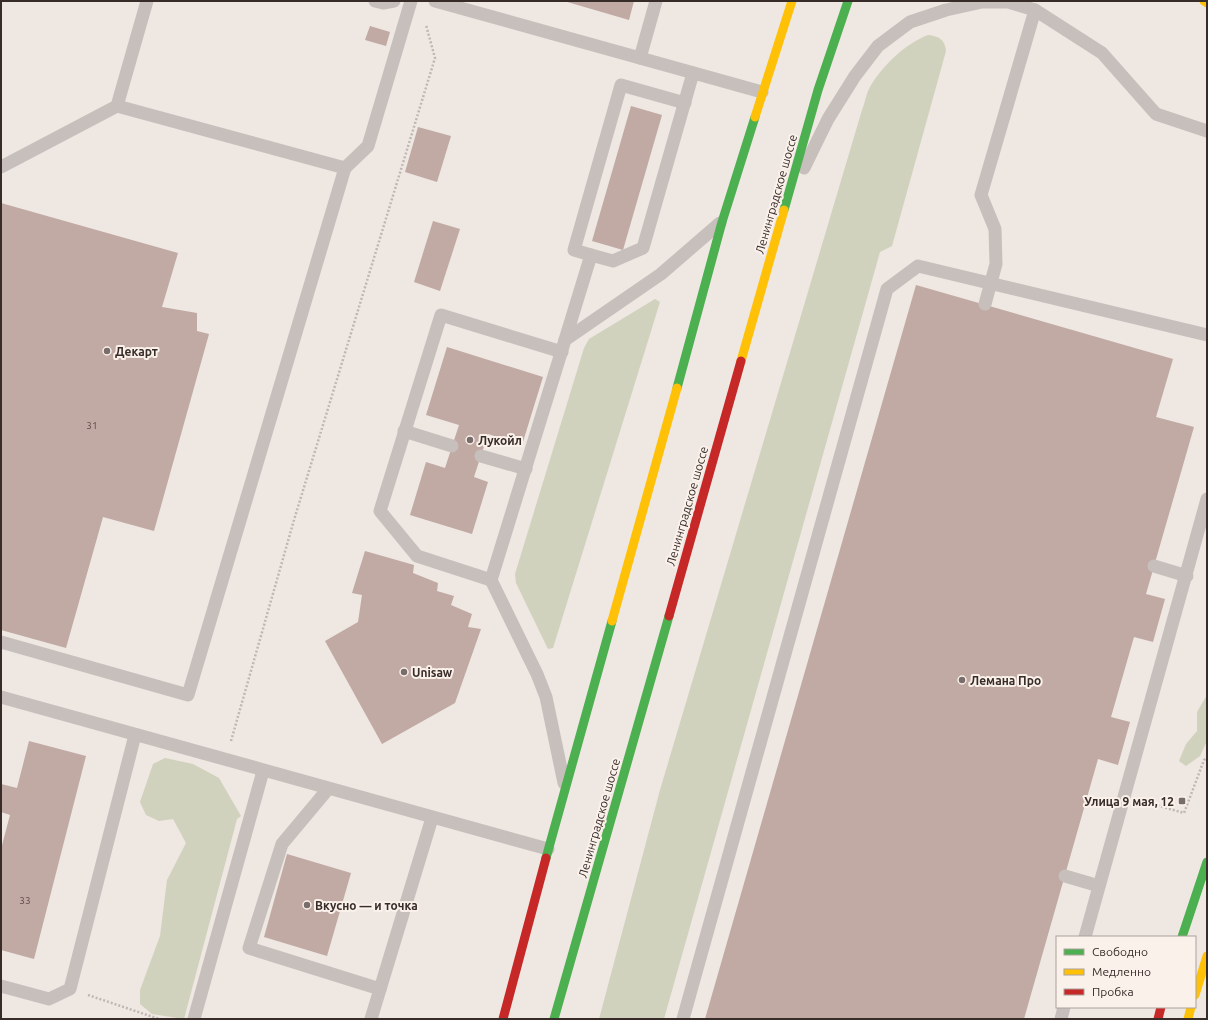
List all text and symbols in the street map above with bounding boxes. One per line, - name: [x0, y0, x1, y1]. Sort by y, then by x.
- street label: Ленинградское шоссе: [753, 133, 799, 255]
- place label: Декарт: [115, 345, 158, 358]
- marker: Декарт: [102, 346, 112, 356]
- house number: 31: [86, 420, 98, 431]
- place label: Лукойл: [478, 434, 522, 447]
- marker: Лукойл: [465, 435, 475, 445]
- street label: Ленинградское шоссе: [664, 445, 710, 567]
- place label: Unisaw: [412, 666, 453, 679]
- marker: Unisaw: [399, 667, 409, 677]
- place label: Лемана Про: [970, 674, 1041, 687]
- marker: Лемана Про: [957, 675, 967, 685]
- street label: Ленинградское шоссе: [576, 757, 622, 879]
- place label: Улица 9 мая, 12: [1084, 795, 1174, 808]
- marker: Улица 9 мая, 12: [1177, 796, 1187, 806]
- house number: 33: [19, 895, 31, 906]
- place label: Вкусно — и точка: [315, 899, 418, 912]
- marker: Вкусно — и точка: [302, 900, 312, 910]
- legend: [1056, 936, 1196, 1008]
- text: Свободно: [1092, 945, 1148, 958]
- text: Медленно: [1092, 965, 1151, 978]
- text: Пробка: [1092, 985, 1134, 998]

